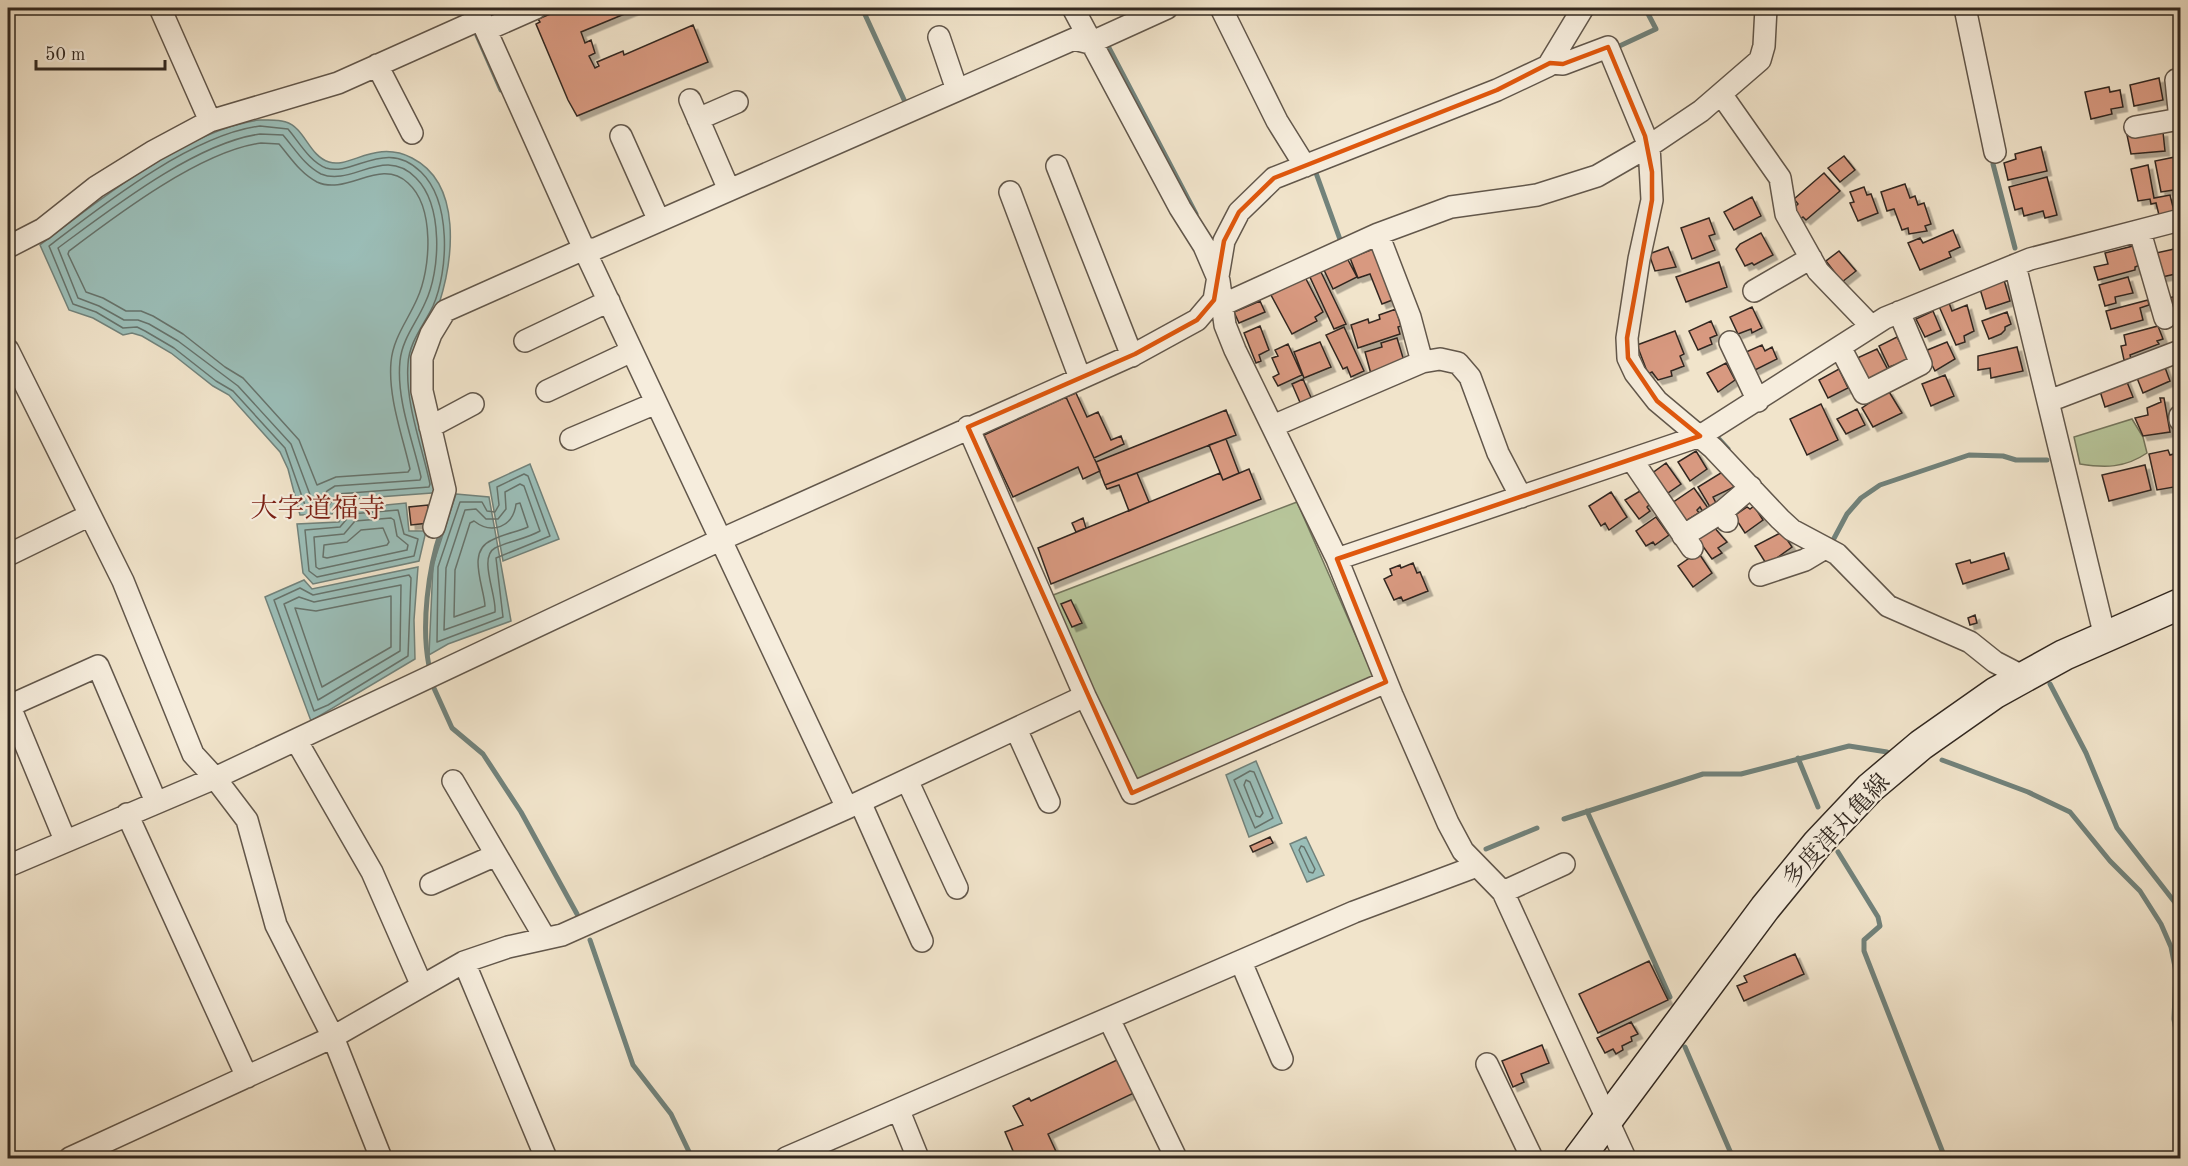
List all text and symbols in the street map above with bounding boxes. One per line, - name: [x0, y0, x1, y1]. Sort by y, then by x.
- scale bar: [36, 33, 165, 71]
- text: 50 m: [45, 46, 85, 64]
- district label: 大字道福寺: [251, 494, 386, 523]
- street label: 多度津丸亀線: [1777, 768, 1895, 892]

